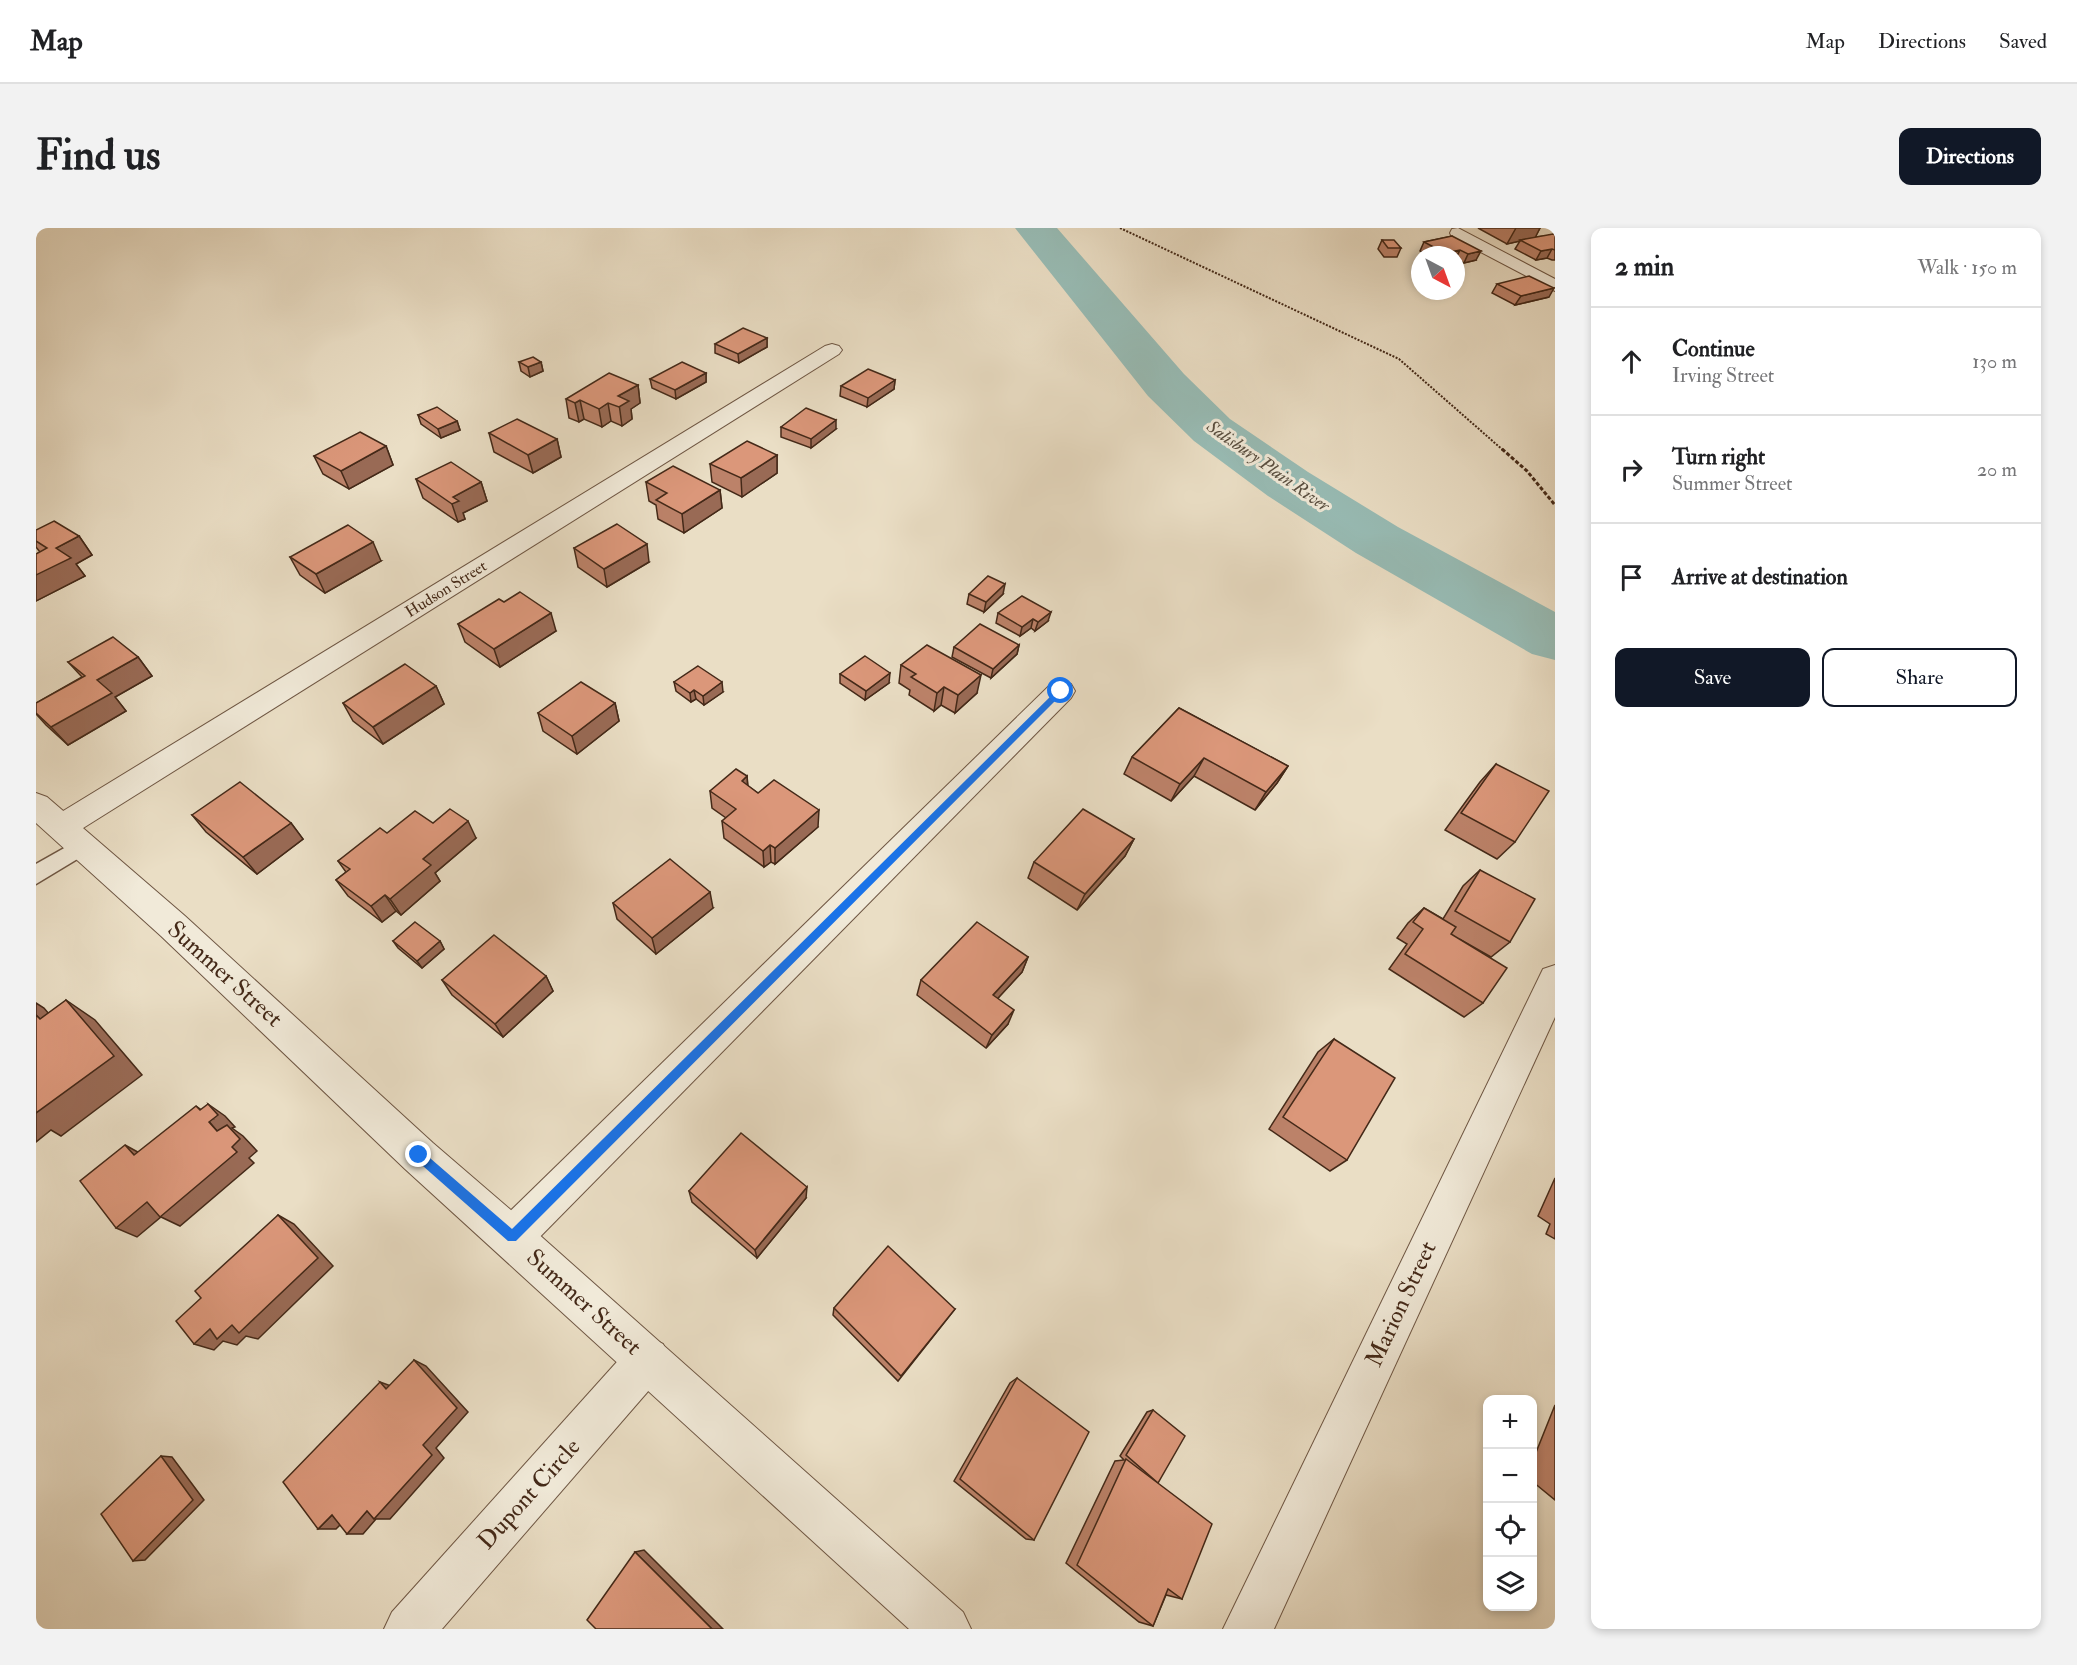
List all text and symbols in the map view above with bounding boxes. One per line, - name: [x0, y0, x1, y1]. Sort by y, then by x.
- text: Map: [30, 24, 83, 59]
- text: Map: [1805, 28, 1845, 55]
- text: Directions: [1878, 28, 1966, 55]
- text: Saved: [1999, 28, 2047, 55]
- button: Directions: [1899, 128, 2041, 185]
- text: Find us: [36, 130, 160, 182]
- north arrow: [1411, 246, 1465, 300]
- text: 2 min: [1615, 251, 1674, 283]
- text: Walk · 150 m: [1917, 255, 2017, 280]
- text: Continue: [1672, 335, 1755, 363]
- icon: ahead: [1615, 345, 1648, 378]
- text: 130 m: [1972, 349, 2017, 374]
- text: Irving Street: [1672, 363, 1774, 388]
- water label: Salisbury Plain River: [1201, 414, 1335, 518]
- text: Turn right: [1672, 443, 1765, 471]
- icon: right: [1615, 453, 1648, 486]
- text: 20 m: [1977, 457, 2017, 482]
- text: Summer Street: [1672, 471, 1793, 496]
- street label: Hudson Street: [401, 556, 491, 622]
- icon: arrive: [1615, 561, 1648, 594]
- text: Arrive at destination: [1672, 563, 1848, 591]
- button: Save: [1615, 648, 1810, 707]
- button: Share: [1822, 648, 2017, 707]
- route start: [1047, 677, 1073, 703]
- street label: Summer Street: [161, 914, 289, 1034]
- route end: [405, 1141, 431, 1167]
- street label: Marion Street: [1358, 1236, 1444, 1372]
- street label: Summer Street: [520, 1242, 648, 1362]
- map controls: [1483, 1395, 1537, 1611]
- button: +: [1483, 1395, 1537, 1449]
- street label: Dupont Circle: [471, 1432, 587, 1556]
- button: −: [1483, 1449, 1537, 1503]
- button: locate: [1483, 1503, 1537, 1557]
- button: layers: [1483, 1557, 1537, 1611]

